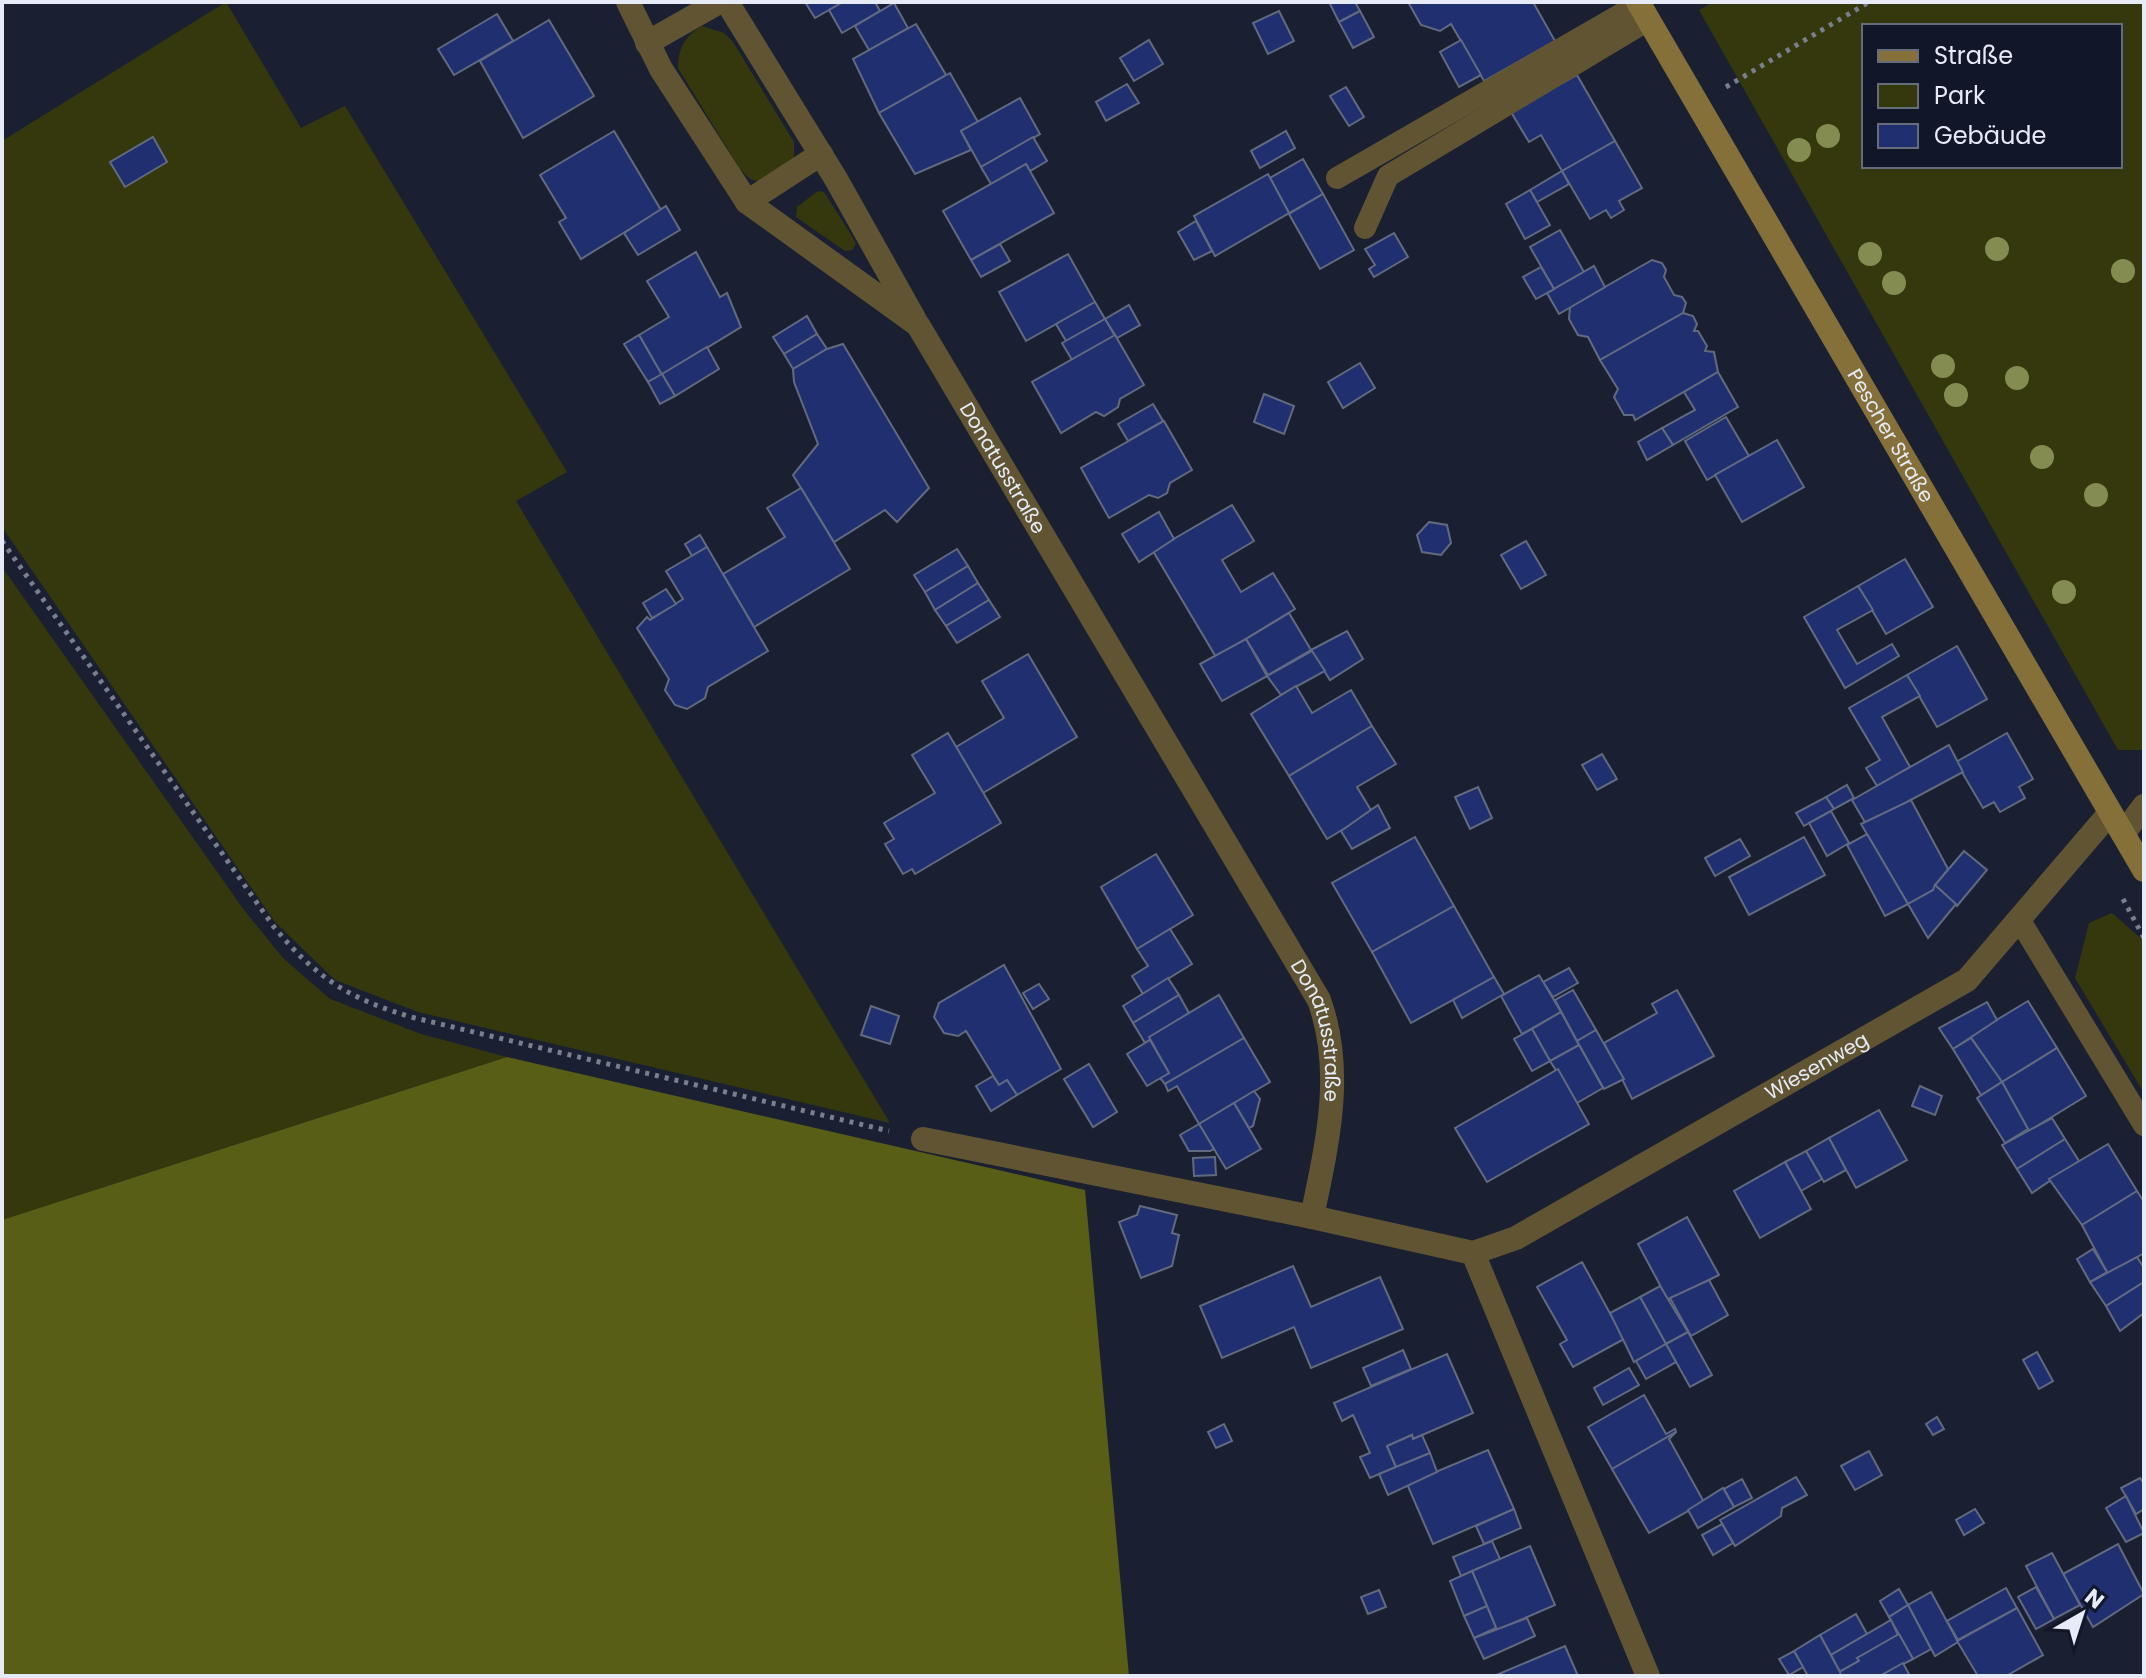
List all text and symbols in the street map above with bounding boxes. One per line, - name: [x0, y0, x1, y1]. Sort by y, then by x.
- legend: [1862, 24, 2122, 168]
- text: Straße: [1934, 39, 2013, 72]
- text: Park: [1934, 79, 1986, 112]
- text: Gebäude: [1934, 119, 2046, 152]
- street label: Pescher Straße: [1841, 364, 1941, 508]
- street label: Donatusstraße: [953, 397, 1053, 539]
- street label: Donatusstraße: [1284, 954, 1346, 1103]
- street label: Wiesenweg: [1760, 1025, 1874, 1107]
- north arrow: [2042, 1574, 2122, 1654]
- text: N: [2078, 1582, 2110, 1616]

